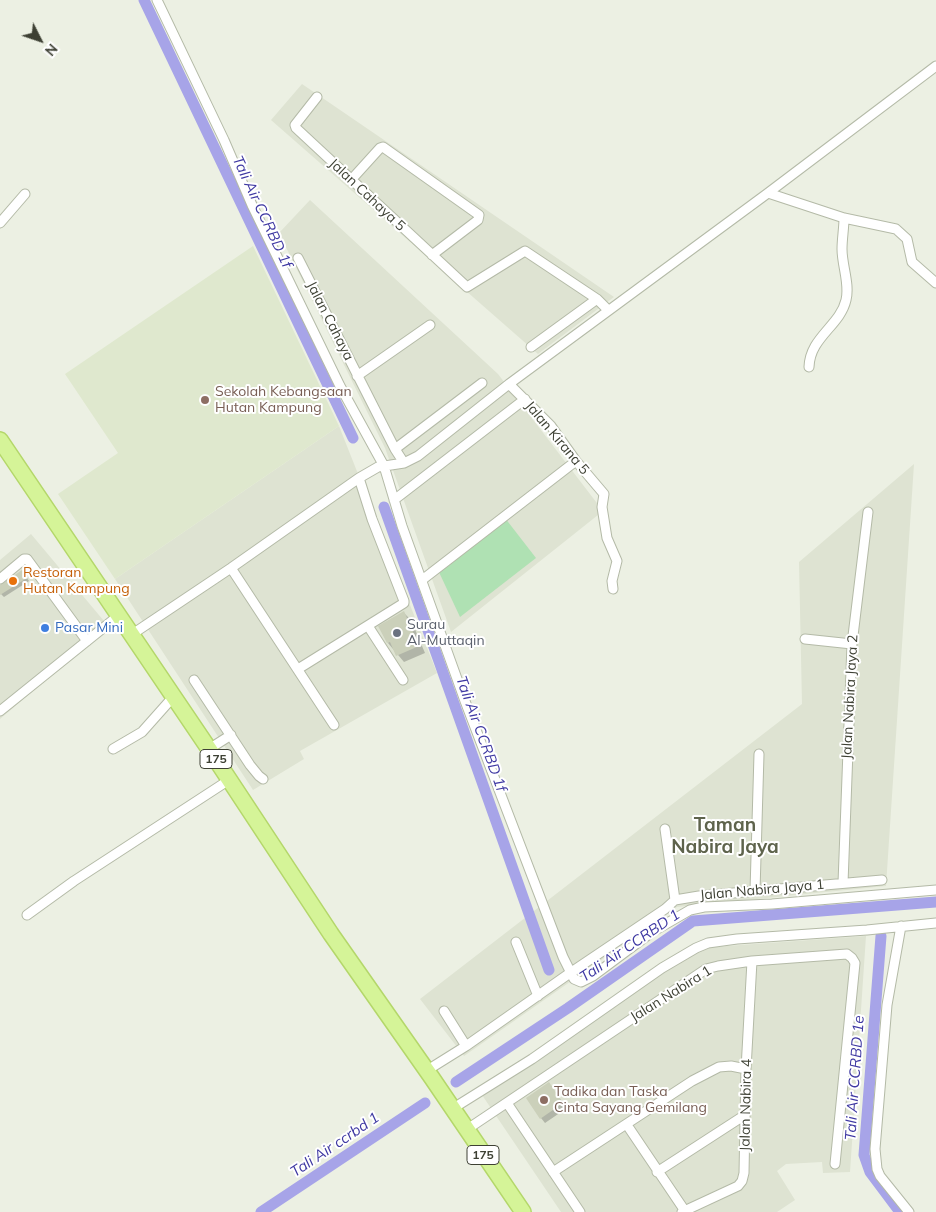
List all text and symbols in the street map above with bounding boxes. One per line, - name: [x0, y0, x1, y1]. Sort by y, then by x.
- north arrow: [15, 15, 65, 65]
- text: N: [41, 40, 62, 60]
- water label: Tali Air CCRBD 1f: [228, 153, 296, 271]
- street label: Jalan Cahaya 5: [325, 155, 409, 235]
- street label: Jalan Cahaya: [303, 279, 357, 363]
- place label: Sekolah Kebangsaan Hutan Kampung: [215, 384, 352, 417]
- marker: Sekolah Kebangsaan Hutan Kampung: [199, 394, 211, 406]
- street label: Jalan Kirana 5: [521, 398, 593, 478]
- place label: Restoran Hutan Kampung: [23, 565, 130, 598]
- marker: Restoran Hutan Kampung: [7, 575, 19, 587]
- place label: Surau Al-Muttaqin: [407, 617, 485, 650]
- place label: Pasar Mini: [55, 620, 123, 636]
- marker: Pasar Mini: [39, 622, 51, 634]
- marker: Surau Al-Muttaqin: [391, 627, 403, 639]
- street label: Jalan Nabira Jaya 2: [838, 634, 862, 760]
- water label: Tali Air CCRBD 1f: [452, 674, 510, 794]
- road number: 175: [200, 750, 232, 769]
- district label: Taman Nabira Jaya: [671, 814, 779, 858]
- street label: Jalan Nabira Jaya 1: [699, 876, 825, 904]
- water label: Tali Air CCRBD 1: [577, 906, 683, 986]
- street label: Jalan Nabira 1: [627, 962, 715, 1026]
- water label: Tali Air CCRBD 1e: [842, 1015, 868, 1141]
- street label: Jalan Nabira 4: [737, 1059, 755, 1151]
- place label: Tadika dan Taska Cinta Sayang Gemilang: [554, 1084, 707, 1116]
- marker: Tadika dan Taska Cinta Sayang Gemilang: [538, 1094, 550, 1106]
- water label: Tali Air ccrbd 1: [287, 1109, 383, 1181]
- road number: 175: [467, 1146, 499, 1164]

